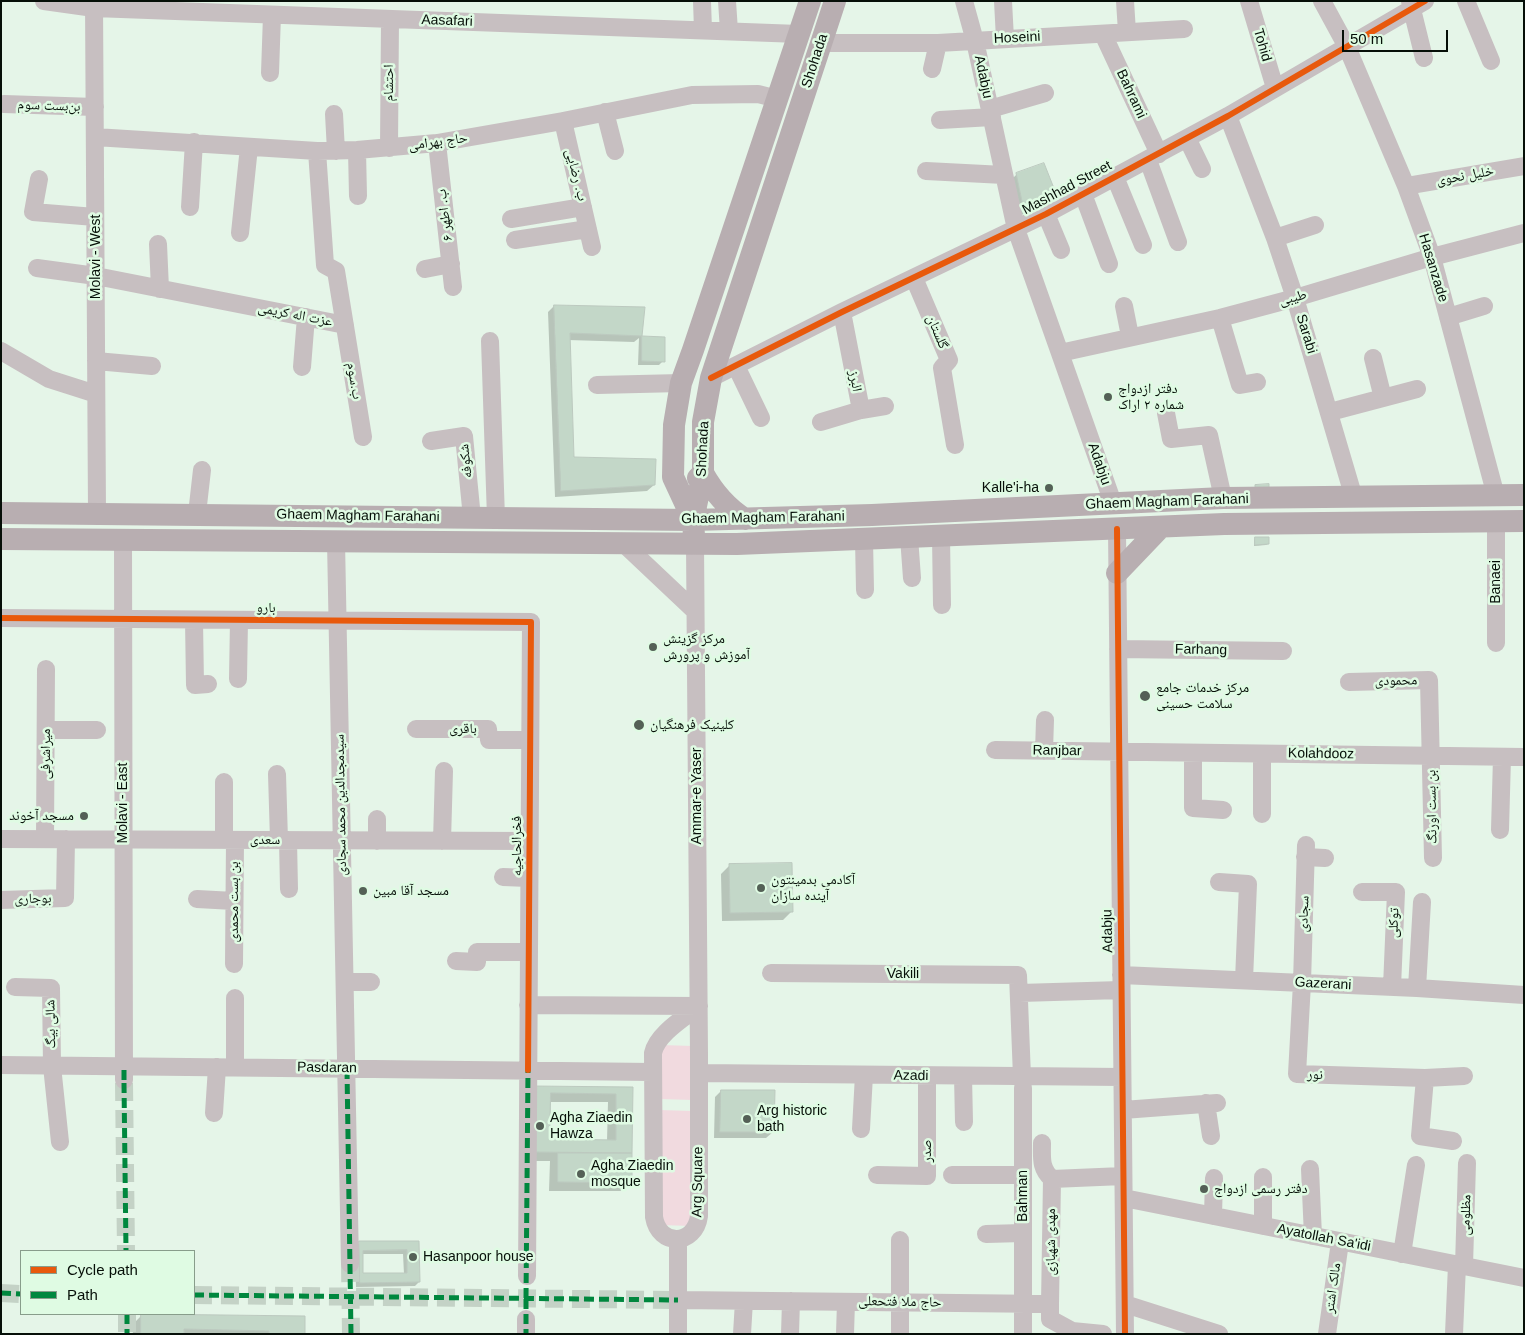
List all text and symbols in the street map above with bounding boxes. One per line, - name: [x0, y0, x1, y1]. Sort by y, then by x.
- street label: Aasafari: [421, 12, 473, 30]
- scale bar: [1345, 20, 1451, 52]
- street label: Tohid: [1249, 27, 1275, 63]
- street label: Hoseini: [993, 28, 1041, 48]
- text: 50 m: [1350, 30, 1383, 47]
- street label: Shohada: [798, 32, 832, 90]
- street label: Adabju: [970, 54, 996, 100]
- street label: احتشام: [381, 65, 397, 101]
- street label: Bahrami: [1112, 67, 1150, 121]
- street label: بن‌بست سوم: [17, 97, 81, 115]
- street label: حاج بهرامی: [407, 130, 469, 154]
- street label: ب. رضایی: [561, 147, 591, 203]
- street label: Mashhad Street: [1019, 157, 1115, 219]
- street label: خلیل نحوی: [1435, 163, 1495, 189]
- street label: ب. اطهر ۶: [433, 188, 457, 242]
- street label: Molavi - West: [88, 215, 104, 299]
- street label: Hasanzade: [1415, 232, 1451, 304]
- street label: طیبی: [1277, 286, 1309, 310]
- street label: عزت اله کریمی: [256, 300, 334, 330]
- street label: گلستان: [922, 312, 952, 352]
- street label: Sarabi: [1292, 312, 1320, 356]
- street label: ب.سوم: [343, 361, 365, 401]
- street label: البرز: [845, 369, 865, 393]
- place label: دفتر ازدواج شماره ۲ اراک: [1118, 381, 1184, 414]
- marker: دفتر ازدواج شماره ۲ اراک: [1102, 391, 1114, 403]
- street label: Shohada: [693, 421, 713, 477]
- street label: Adabju: [1084, 441, 1114, 487]
- street label: شکوفه: [456, 443, 476, 479]
- place label: Kalle'i-ha: [982, 480, 1039, 496]
- marker: Kalle'i-ha: [1043, 482, 1055, 494]
- street label: Ghaem Magham Farahani: [1085, 491, 1249, 513]
- street label: Ghaem Magham Farahani: [276, 506, 440, 526]
- street label: Ghaem Magham Farahani: [681, 508, 845, 528]
- street label: Banaei: [1488, 560, 1504, 604]
- street label: بارو: [256, 599, 276, 617]
- place label: مرکز گزینش آموزش و پرورش: [663, 631, 750, 664]
- marker: مرکز گزینش آموزش و پرورش: [647, 641, 659, 653]
- street label: Farhang: [1175, 641, 1227, 659]
- street label: محمودی: [1375, 672, 1417, 690]
- place label: مرکز خدمات جامع سلامت حسینی: [1156, 680, 1249, 712]
- marker: مرکز خدمات جامع سلامت حسینی: [1138, 689, 1152, 703]
- place label: کلینیک فرهنگیان: [650, 717, 734, 733]
- marker: کلینیک فرهنگیان: [632, 718, 646, 732]
- street label: باقری: [449, 721, 477, 737]
- street label: میراشرفی: [38, 729, 54, 779]
- street label: سیدمجدالدین محمد سجادی: [331, 734, 351, 876]
- street label: Ranjbar: [1032, 742, 1082, 760]
- street label: Kolahdooz: [1288, 745, 1354, 763]
- street label: Ammar-e Yaser: [689, 748, 705, 844]
- street label: Molavi - East: [115, 763, 131, 843]
- street label: بن بست اورنگ: [1423, 770, 1441, 844]
- place label: مسجد آخوند: [9, 808, 74, 824]
- marker: مسجد آخوند: [78, 810, 90, 822]
- street label: فخرالحاجیه: [509, 816, 525, 876]
- street label: سعدی: [250, 832, 280, 848]
- street label: بن بست محمدی: [226, 861, 242, 943]
- place label: آکادمی بدمینتون آینده سازان: [771, 872, 855, 904]
- marker: آکادمی بدمینتون آینده سازان: [755, 882, 767, 894]
- place label: مسجد آقا مبین: [373, 883, 449, 899]
- marker: مسجد آقا مبین: [357, 885, 369, 897]
- street label: بوجاری: [14, 890, 52, 908]
- street label: سجادی: [1295, 895, 1313, 933]
- street label: توکلی: [1385, 908, 1403, 938]
- street label: Adabju: [1099, 909, 1117, 953]
- street label: Vakili: [887, 966, 919, 982]
- street label: Gazerani: [1294, 974, 1352, 994]
- street label: شالی بیگ: [42, 999, 60, 1049]
- street label: Pasdaran: [297, 1059, 357, 1077]
- street label: نور: [1307, 1066, 1323, 1084]
- street label: Azadi: [893, 1067, 929, 1085]
- place label: Arg historic bath: [757, 1103, 827, 1136]
- place label: Agha Ziaedin Hawza: [550, 1110, 633, 1142]
- marker: Arg historic bath: [741, 1113, 753, 1125]
- marker: Agha Ziaedin Hawza: [534, 1120, 546, 1132]
- street label: صدر: [919, 1139, 935, 1163]
- street label: Arg Square: [689, 1146, 707, 1218]
- place label: Agha Ziaedin mosque: [591, 1158, 674, 1190]
- marker: Agha Ziaedin mosque: [575, 1168, 587, 1180]
- street label: Bahman: [1015, 1170, 1031, 1222]
- place label: دفتر رسمی ازدواج: [1214, 1181, 1307, 1197]
- marker: دفتر رسمی ازدواج: [1198, 1183, 1210, 1195]
- street label: مظلومی: [1457, 1194, 1475, 1236]
- street label: مهدی شهبازی: [1043, 1208, 1059, 1276]
- street label: Ayatollah Sa'idi: [1276, 1221, 1372, 1255]
- place label: Hasanpoor house: [423, 1249, 534, 1265]
- legend: [20, 1250, 195, 1315]
- marker: Hasanpoor house: [407, 1251, 419, 1263]
- text: Cycle path: [67, 1261, 138, 1278]
- street label: مالک اشتر: [1321, 1262, 1345, 1314]
- text: Path: [67, 1286, 98, 1303]
- street label: حاج ملا فتحعلی: [858, 1293, 942, 1311]

